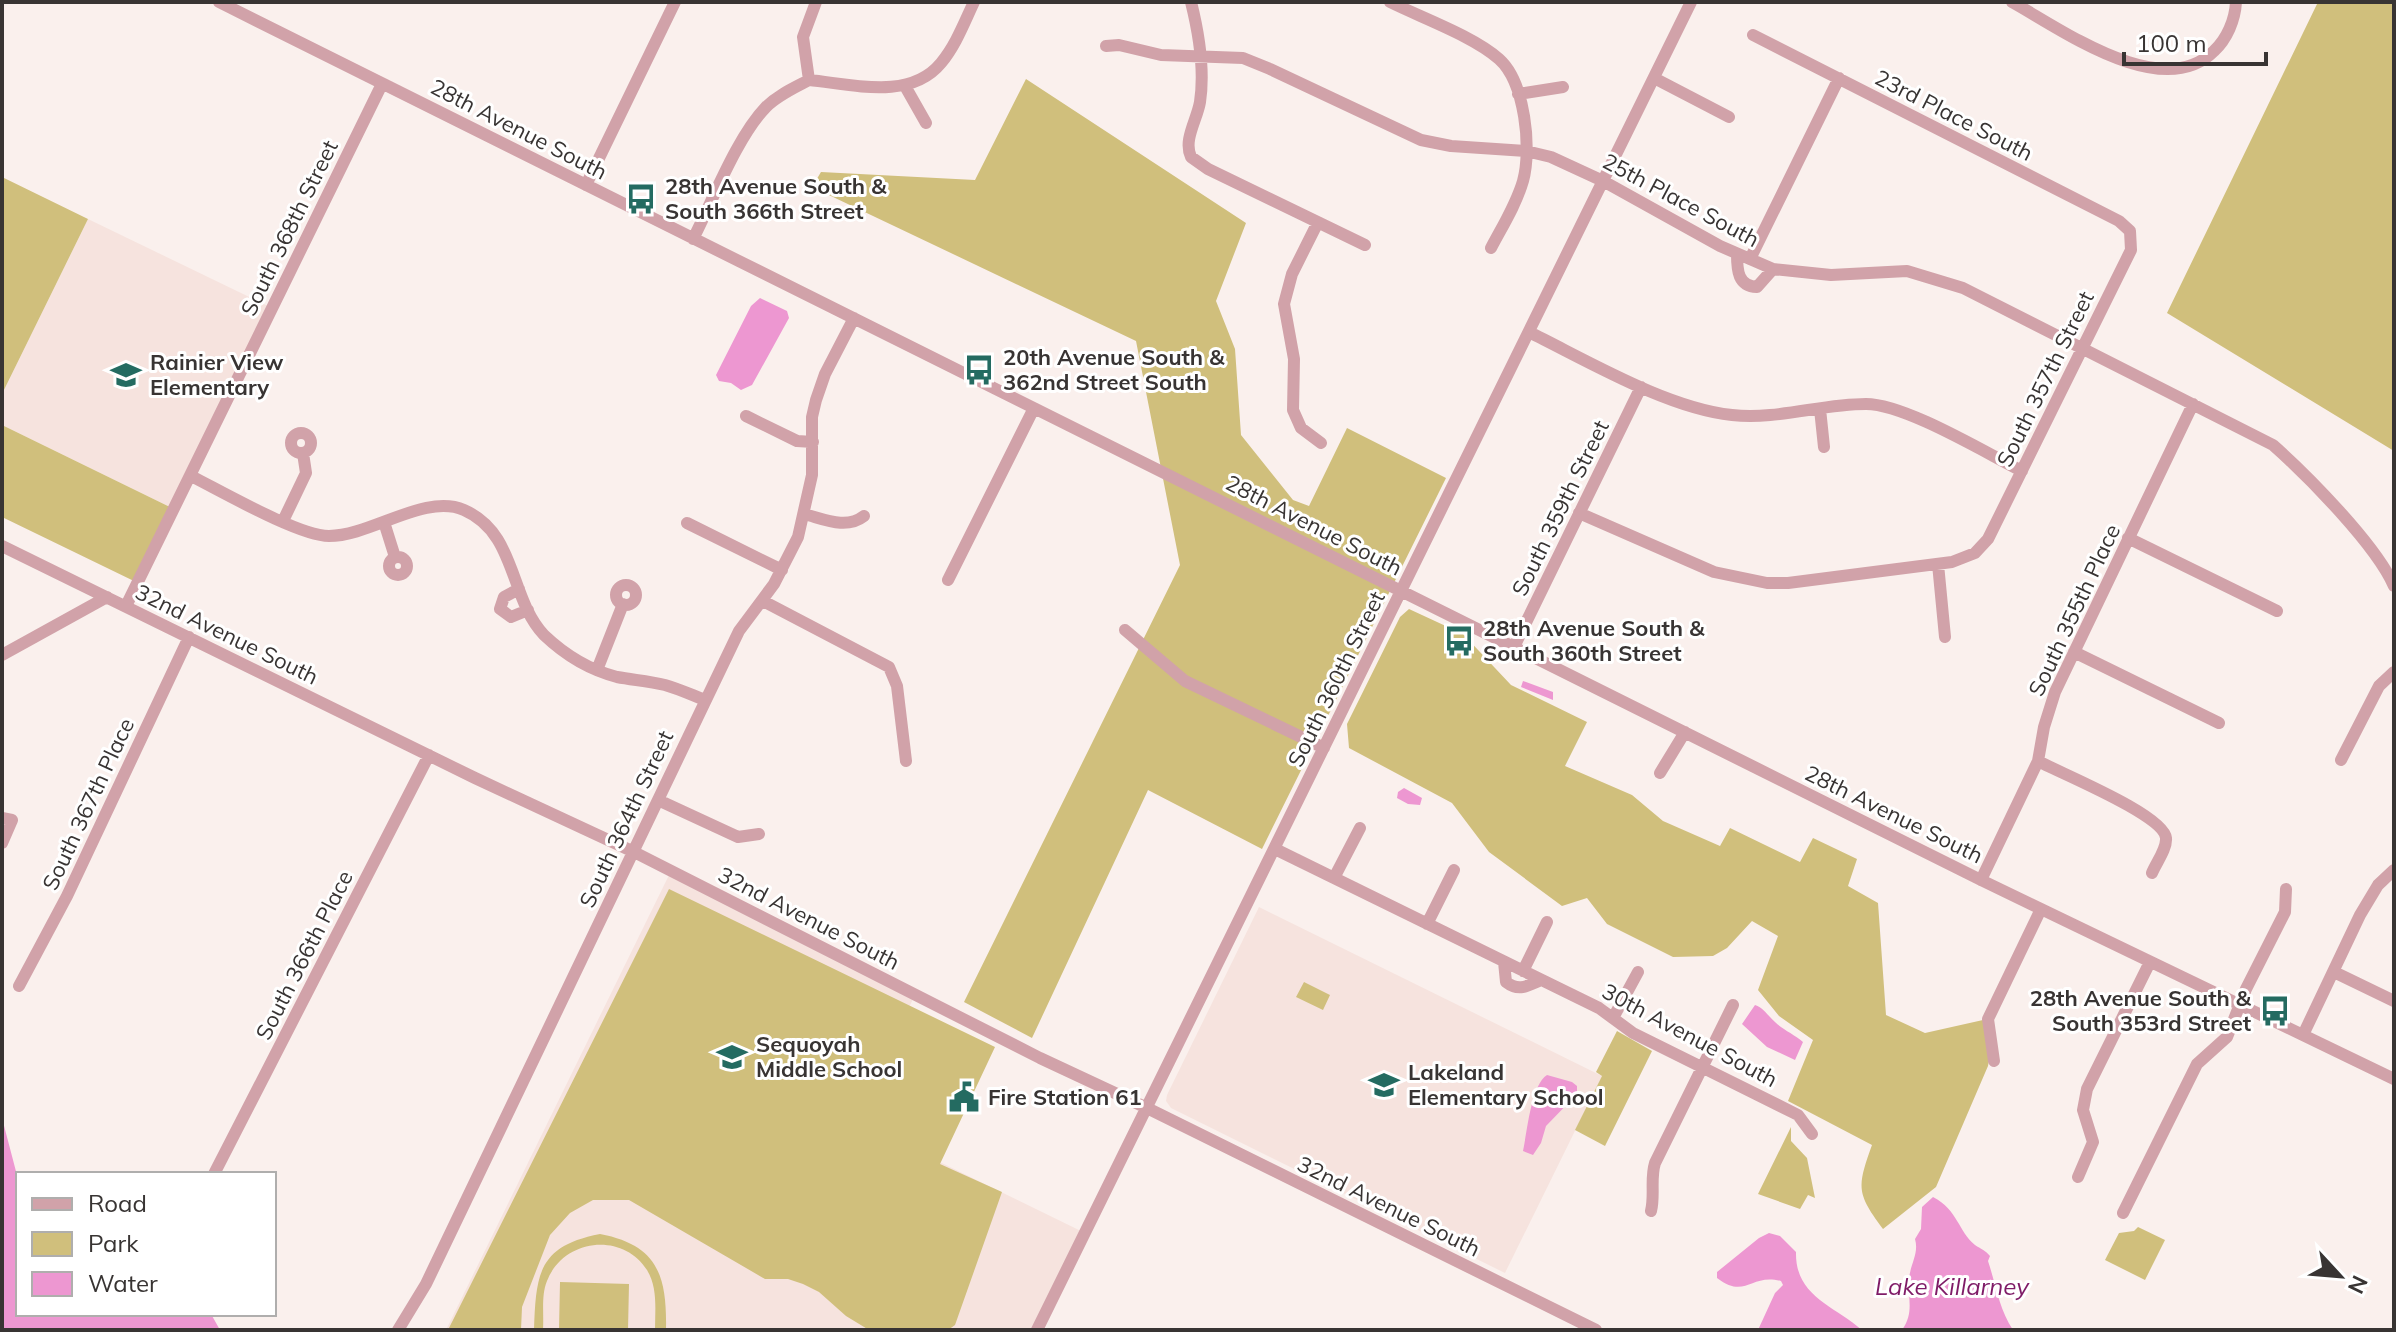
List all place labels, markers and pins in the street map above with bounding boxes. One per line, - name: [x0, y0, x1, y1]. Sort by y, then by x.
- place label: 28th Avenue South & South 366th Street: [665, 172, 887, 225]
- bus stop icon: 28th Avenue South & South 366th Street: [624, 182, 658, 216]
- place label: 20th Avenue South & 362nd Street South: [1003, 343, 1225, 396]
- place label: Rainier View Elementary: [150, 348, 284, 401]
- bus stop icon: 20th Avenue South & 362nd Street South: [962, 353, 996, 387]
- school or university icon: Rainier View Elementary: [109, 358, 143, 392]
- place label: 28th Avenue South & South 360th Street: [1483, 614, 1705, 667]
- bus stop icon: 28th Avenue South & South 360th Street: [1442, 624, 1476, 658]
- place label: 28th Avenue South & South 353rd Street: [2030, 984, 2252, 1037]
- bus stop icon: 28th Avenue South & South 353rd Street: [2258, 994, 2292, 1028]
- place label: Sequoyah Middle School: [756, 1030, 902, 1083]
- school or university icon: Sequoyah Middle School: [715, 1040, 749, 1074]
- place label: Lakeland Elementary School: [1408, 1058, 1604, 1111]
- school or university icon: Lakeland Elementary School: [1367, 1068, 1401, 1102]
- public building icon: Fire Station 61: [947, 1080, 981, 1114]
- place label: Fire Station 61: [988, 1083, 1142, 1111]

